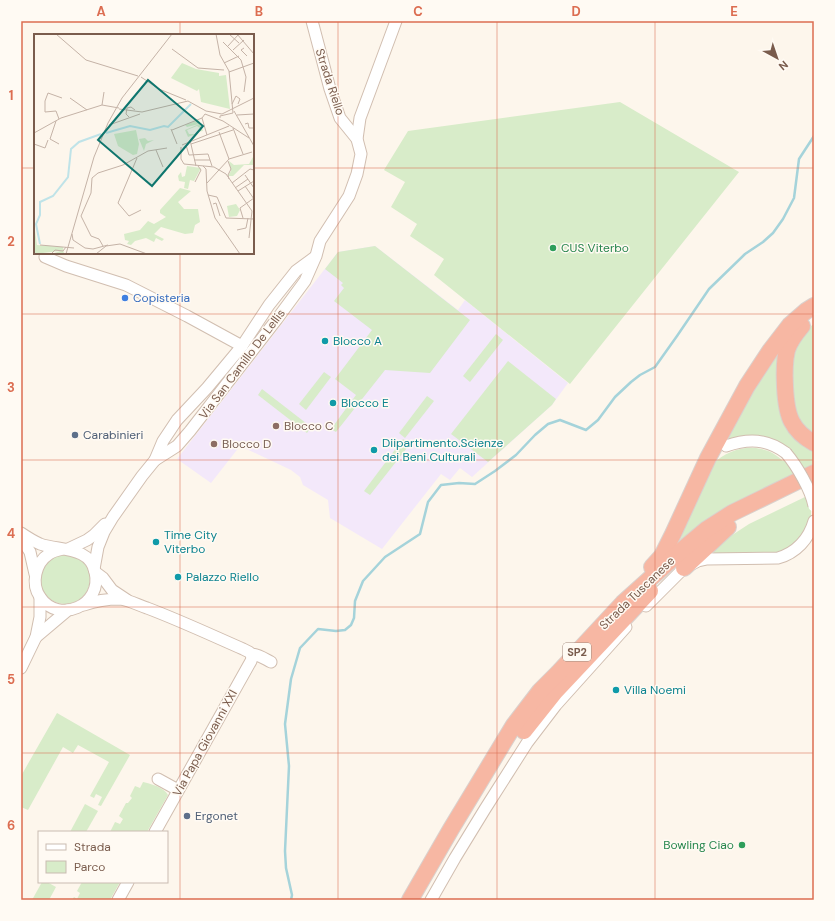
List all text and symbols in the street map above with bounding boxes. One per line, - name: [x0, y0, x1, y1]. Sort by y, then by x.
- text: A: [96, 3, 106, 20]
- text: B: [255, 3, 263, 20]
- text: C: [413, 3, 423, 20]
- text: D: [571, 3, 581, 20]
- text: E: [730, 3, 738, 20]
- inset map: [34, 34, 254, 254]
- north arrow: [757, 38, 797, 78]
- street label: Strada Riello: [312, 47, 348, 117]
- text: N: [776, 58, 791, 74]
- text: 1: [9, 87, 13, 104]
- text: 2: [7, 233, 15, 250]
- place label: CUS Viterbo: [561, 240, 629, 256]
- marker: CUS Viterbo: [548, 243, 558, 253]
- place label: Copisteria: [133, 290, 190, 306]
- marker: Copisteria: [120, 293, 130, 303]
- street label: Via San Camillo De Lellis: [195, 306, 289, 422]
- place label: Blocco A: [333, 333, 382, 349]
- marker: Blocco A: [320, 336, 330, 346]
- text: 3: [7, 379, 15, 396]
- place label: Blocco E: [341, 395, 389, 411]
- marker: Blocco E: [328, 398, 338, 408]
- place label: Blocco C: [284, 418, 334, 434]
- marker: Blocco C: [271, 421, 281, 431]
- place label: Carabinieri: [83, 427, 144, 443]
- marker: Carabinieri: [70, 430, 80, 440]
- place label: Diipartimento.Scienze dei Beni Culturali: [382, 435, 503, 465]
- place label: Blocco D: [222, 436, 271, 452]
- marker: Blocco D: [209, 439, 219, 449]
- marker: Diipartimento.Scienze dei Beni Culturali: [369, 445, 379, 455]
- text: 4: [7, 525, 15, 542]
- place label: Time City Viterbo: [164, 527, 218, 557]
- marker: Time City Viterbo: [151, 537, 161, 547]
- street label: Strada Tuscanese: [596, 553, 678, 633]
- place label: Palazzo Riello: [186, 569, 259, 585]
- marker: Palazzo Riello: [173, 572, 183, 582]
- road number: SP2: [563, 643, 591, 661]
- text: 5: [7, 671, 15, 688]
- place label: Villa Noemi: [624, 682, 686, 698]
- marker: Villa Noemi: [611, 685, 621, 695]
- street label: Via Papa Giovanni XXI: [169, 687, 241, 799]
- place label: Ergonet: [195, 808, 238, 824]
- marker: Ergonet: [182, 811, 192, 821]
- text: 6: [7, 817, 15, 834]
- legend: [38, 831, 168, 883]
- place label: Bowling Ciao: [663, 837, 734, 853]
- text: Strada: [74, 839, 111, 855]
- marker: Bowling Ciao: [737, 840, 747, 850]
- text: Parco: [74, 859, 105, 875]

